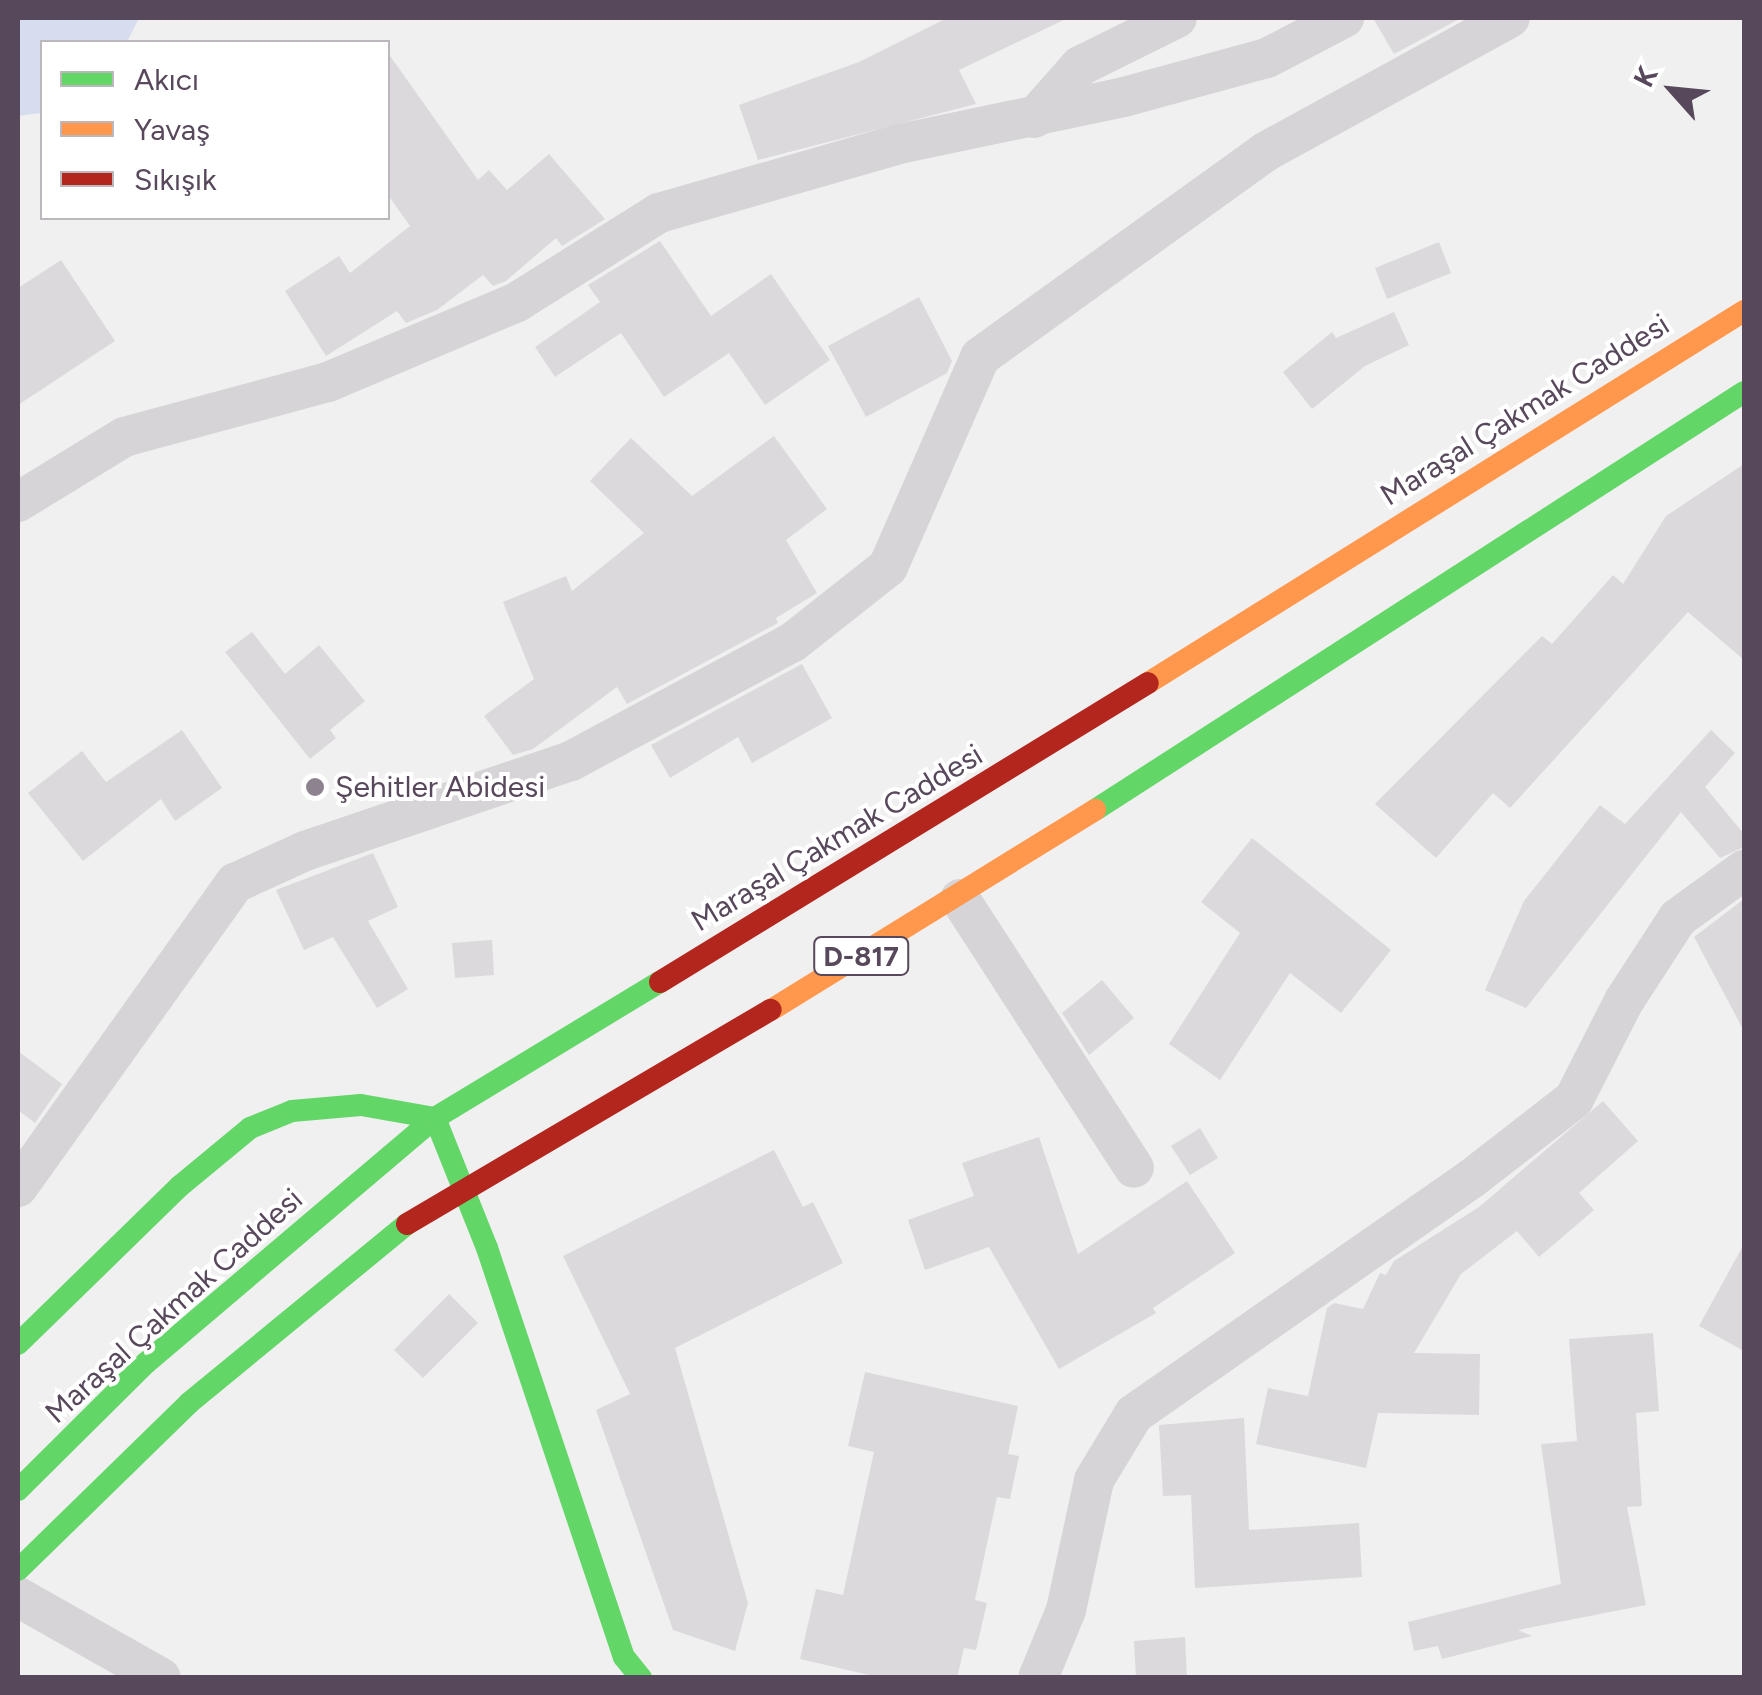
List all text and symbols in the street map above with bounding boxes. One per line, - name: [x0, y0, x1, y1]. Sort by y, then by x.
- legend: [40, 40, 390, 220]
- north arrow: [1622, 40, 1722, 140]
- text: K: [1626, 60, 1665, 92]
- text: Akıcı: [134, 61, 199, 98]
- text: Yavaş: [134, 111, 210, 148]
- text: Sıkışık: [134, 161, 217, 198]
- street label: Maraşal Çakmak Caddesi: [1374, 306, 1676, 514]
- street label: Maraşal Çakmak Caddesi: [685, 737, 989, 939]
- place label: Şehitler Abidesi: [335, 769, 545, 805]
- marker: Şehitler Abidesi: [304, 776, 326, 798]
- road number: D-817: [811, 933, 911, 979]
- street label: Maraşal Çakmak Caddesi: [38, 1181, 310, 1431]

